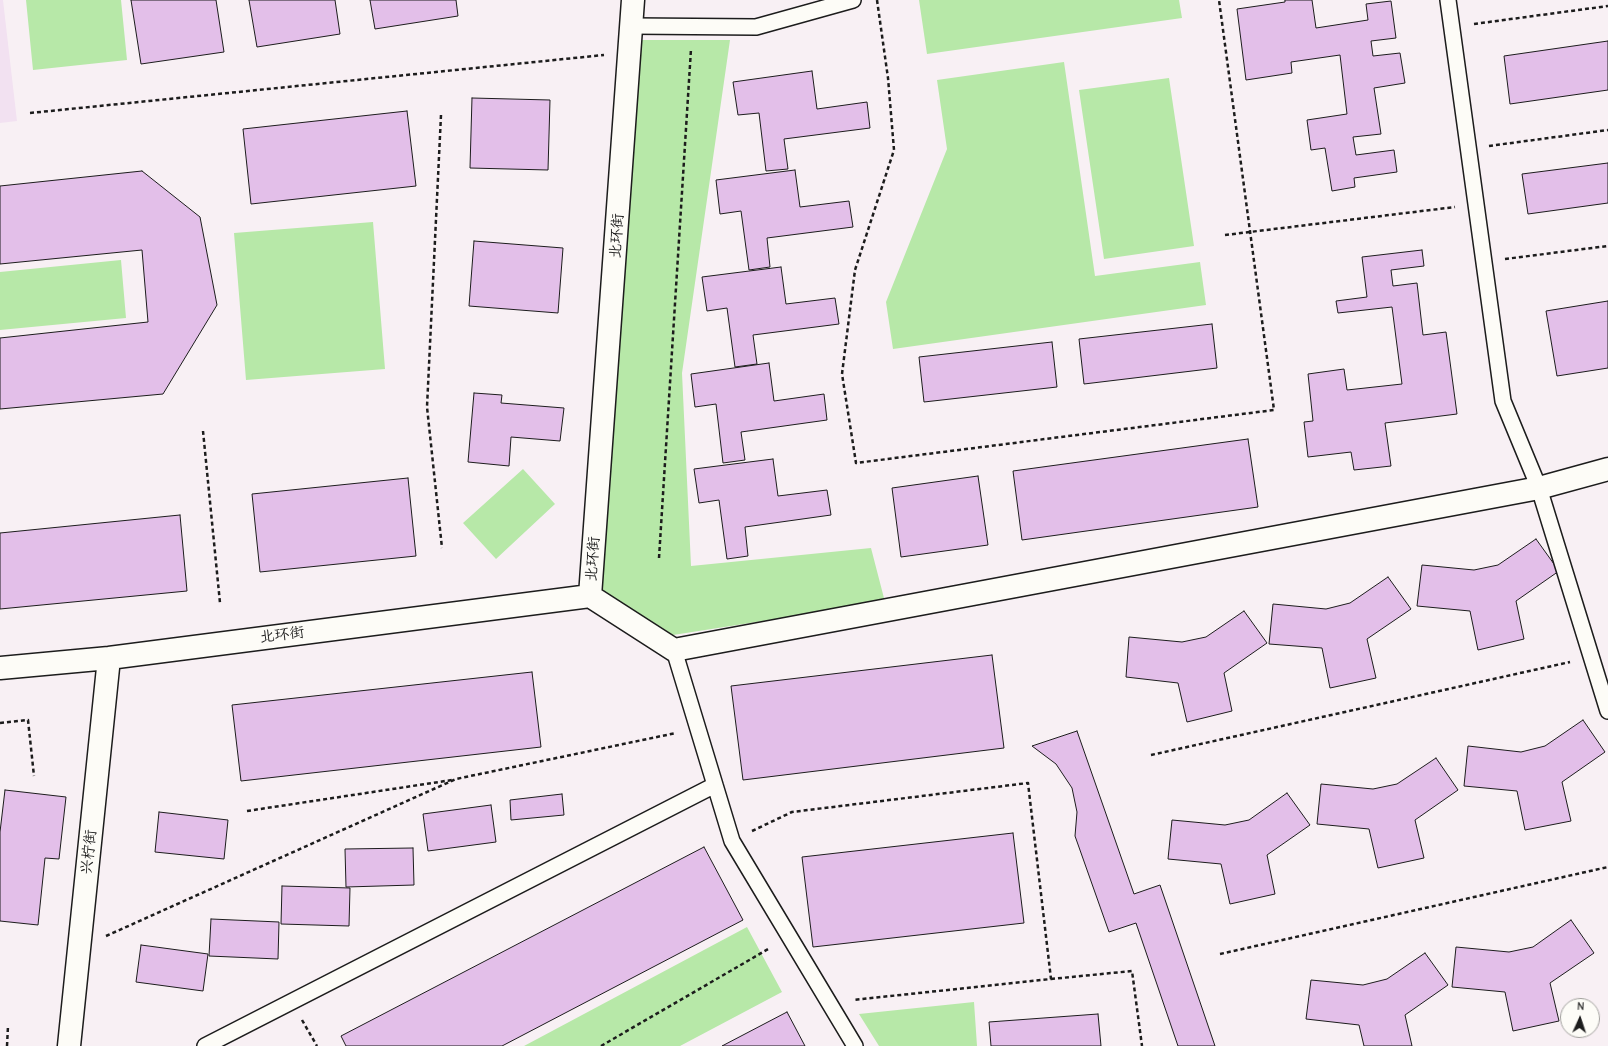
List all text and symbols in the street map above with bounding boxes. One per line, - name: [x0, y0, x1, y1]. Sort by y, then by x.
- street label: 北环街: [606, 213, 628, 259]
- street label: 北环街: [582, 536, 604, 582]
- street label: 北环街: [259, 623, 305, 647]
- street label: 兴柠街: [78, 829, 100, 875]
- north arrow: [1560, 998, 1600, 1038]
- text: N: [1577, 1000, 1585, 1013]

